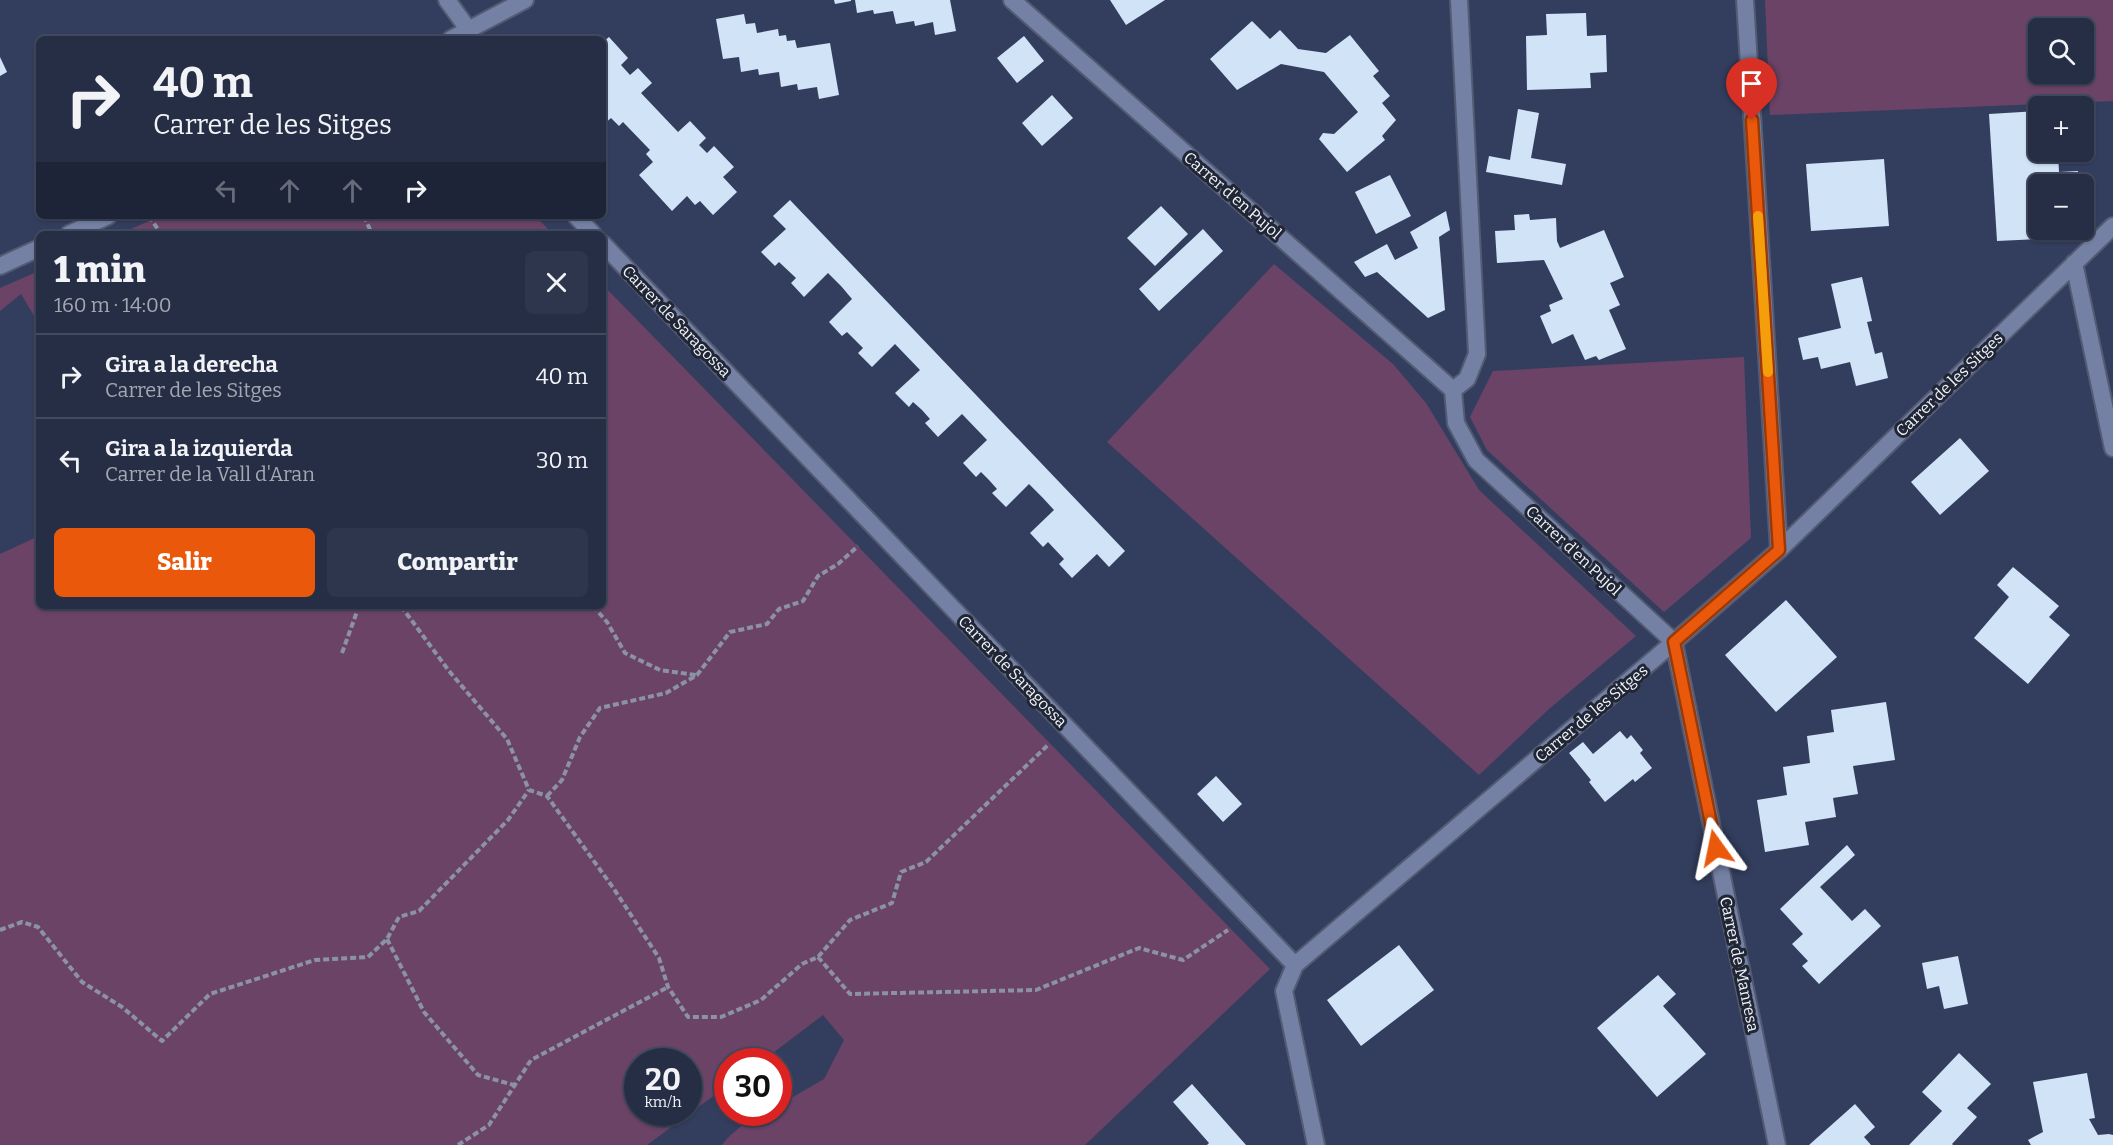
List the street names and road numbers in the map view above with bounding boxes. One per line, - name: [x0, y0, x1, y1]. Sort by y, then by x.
- street label: Carrer d'en Pujol: [1180, 148, 1286, 243]
- street label: Carrer de Saragossa: [618, 262, 735, 381]
- street label: Carrer de les Sitges: [1892, 328, 2007, 440]
- street label: Carrer d'en Pujol: [1522, 501, 1625, 600]
- street label: Carrer de Saragossa: [954, 612, 1071, 731]
- street label: Carrer de les Sitges: [1531, 661, 1652, 766]
- street label: Carrer de Manresa: [1716, 895, 1763, 1034]

